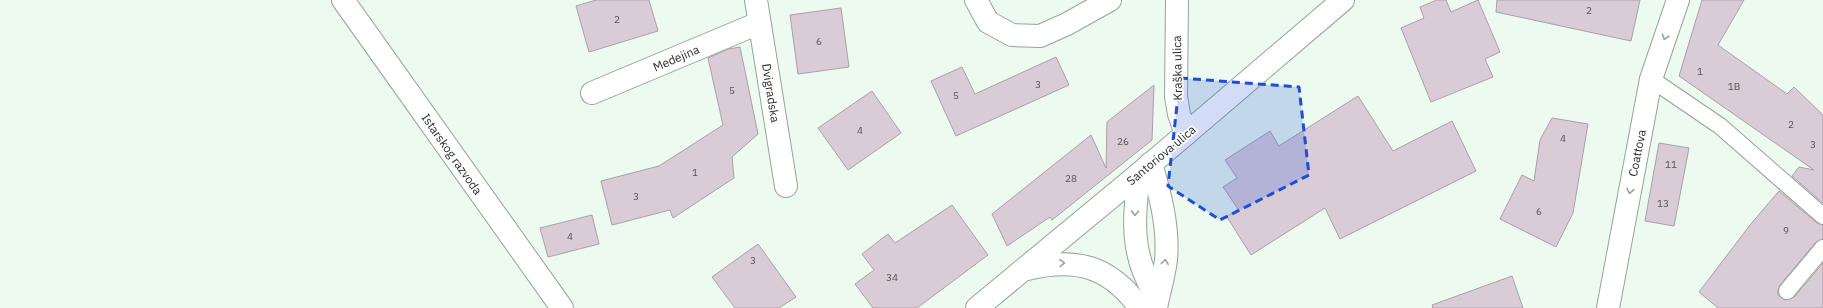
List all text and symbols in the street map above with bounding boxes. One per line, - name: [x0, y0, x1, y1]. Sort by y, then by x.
- house number: 2: [1586, 4, 1592, 17]
- house number: 2: [614, 13, 620, 26]
- one-way arrow: [1661, 33, 1670, 40]
- house number: 6: [816, 35, 822, 48]
- street label: Kraška ulica: [1169, 35, 1185, 101]
- street label: Medejina: [650, 41, 702, 74]
- street label: Dvigradska: [759, 62, 783, 124]
- house number: 1: [1697, 65, 1703, 78]
- house number: 3: [1035, 78, 1041, 91]
- house number: 1B: [1728, 80, 1740, 93]
- house number: 5: [729, 84, 735, 97]
- house number: 5: [953, 89, 959, 102]
- street label: Istarskog razvoda: [418, 111, 486, 198]
- house number: 2: [1788, 118, 1794, 131]
- street label: Santoriova ulica: [1123, 121, 1199, 188]
- house number: 4: [857, 124, 863, 137]
- street label: Coattova: [1625, 128, 1649, 178]
- house number: 4: [1560, 132, 1566, 145]
- house number: 26: [1117, 135, 1129, 148]
- house number: 3: [1810, 138, 1816, 151]
- house number: 11: [1665, 158, 1677, 171]
- house number: 1: [692, 166, 698, 179]
- house number: 28: [1065, 172, 1077, 185]
- one-way arrow: [1626, 188, 1635, 194]
- house number: 3: [633, 190, 639, 203]
- house number: 13: [1657, 197, 1669, 210]
- house number: 6: [1536, 205, 1542, 218]
- one-way arrow: [1131, 210, 1139, 216]
- house number: 9: [1783, 224, 1789, 237]
- house number: 4: [567, 230, 573, 243]
- house number: 3: [750, 254, 756, 267]
- one-way arrow: [1059, 259, 1065, 268]
- one-way arrow: [1160, 259, 1169, 265]
- house number: 34: [886, 271, 898, 284]

